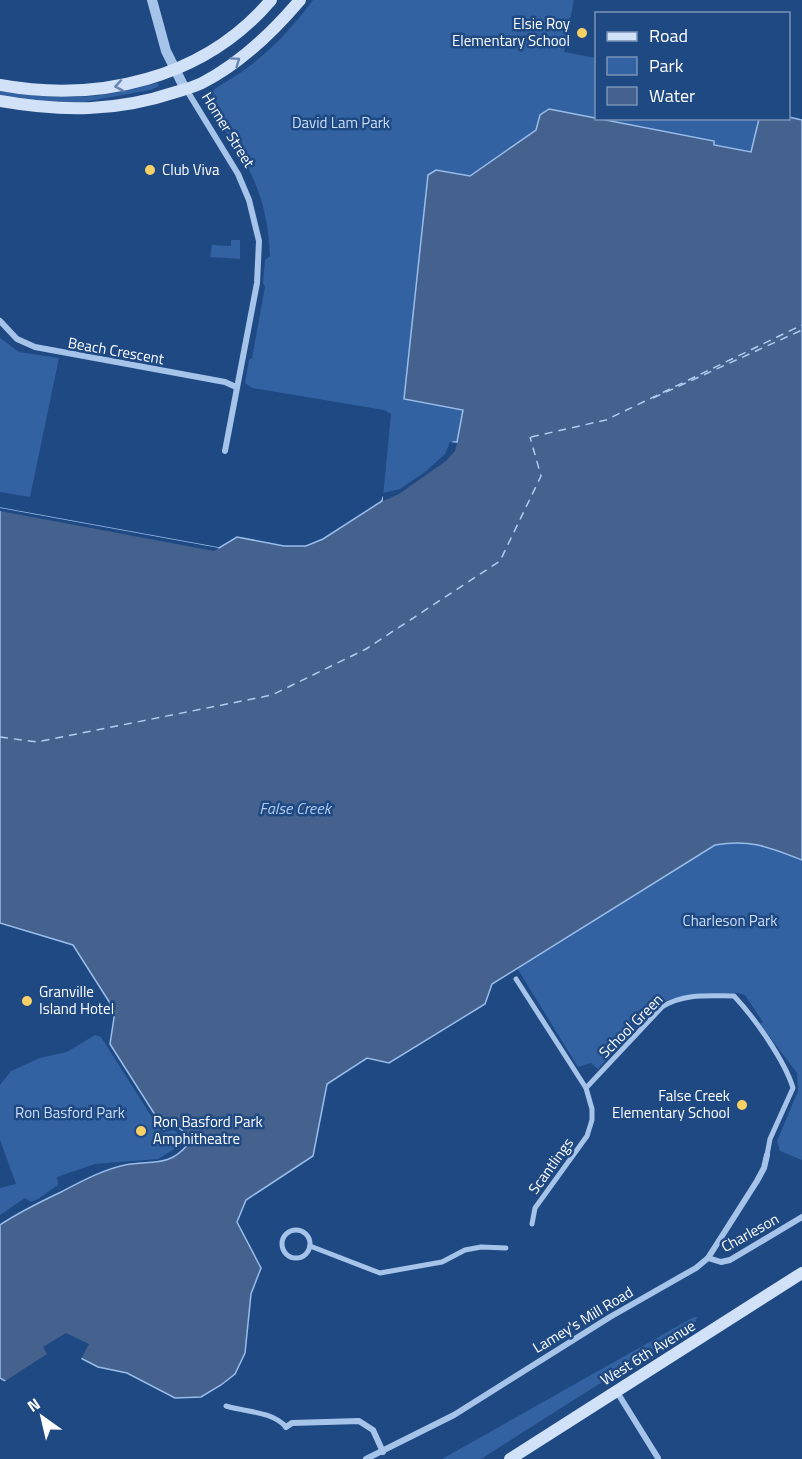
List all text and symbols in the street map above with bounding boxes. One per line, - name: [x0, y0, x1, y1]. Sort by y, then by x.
- place label: Elsie Roy Elementary School: [452, 12, 570, 52]
- legend: [595, 12, 790, 120]
- text: Road: [649, 22, 688, 49]
- marker: Elsie Roy Elementary School: [575, 26, 589, 40]
- text: Park: [649, 52, 684, 79]
- one-way arrow: [230, 57, 241, 68]
- one-way arrow: [114, 80, 123, 92]
- text: Water: [649, 82, 695, 109]
- street label: Homer Street: [196, 87, 261, 173]
- park label: David Lam Park: [292, 111, 390, 134]
- place label: Club Viva: [162, 158, 220, 181]
- marker: Club Viva: [143, 163, 157, 177]
- street label: Beach Crescent: [66, 331, 167, 370]
- water label: False Creek: [259, 796, 333, 820]
- park label: Charleson Park: [683, 909, 777, 932]
- place label: Granville Island Hotel: [39, 980, 114, 1020]
- street label: School Green: [593, 988, 668, 1063]
- marker: Granville Island Hotel: [20, 994, 34, 1008]
- place label: False Creek Elementary School: [612, 1084, 730, 1124]
- marker: False Creek Elementary School: [735, 1098, 749, 1112]
- park label: Ron Basford Park: [15, 1101, 125, 1124]
- place label: Ron Basford Park Amphitheatre: [153, 1110, 263, 1150]
- marker: Ron Basford Park Amphitheatre: [134, 1124, 148, 1138]
- street label: Scantlings: [522, 1133, 579, 1199]
- street label: Charleson: [717, 1207, 783, 1258]
- street label: Lamey's Mill Road: [528, 1280, 637, 1359]
- street label: West 6th Avenue: [596, 1314, 700, 1391]
- north arrow: [12, 1387, 72, 1447]
- text: N: [22, 1392, 45, 1418]

